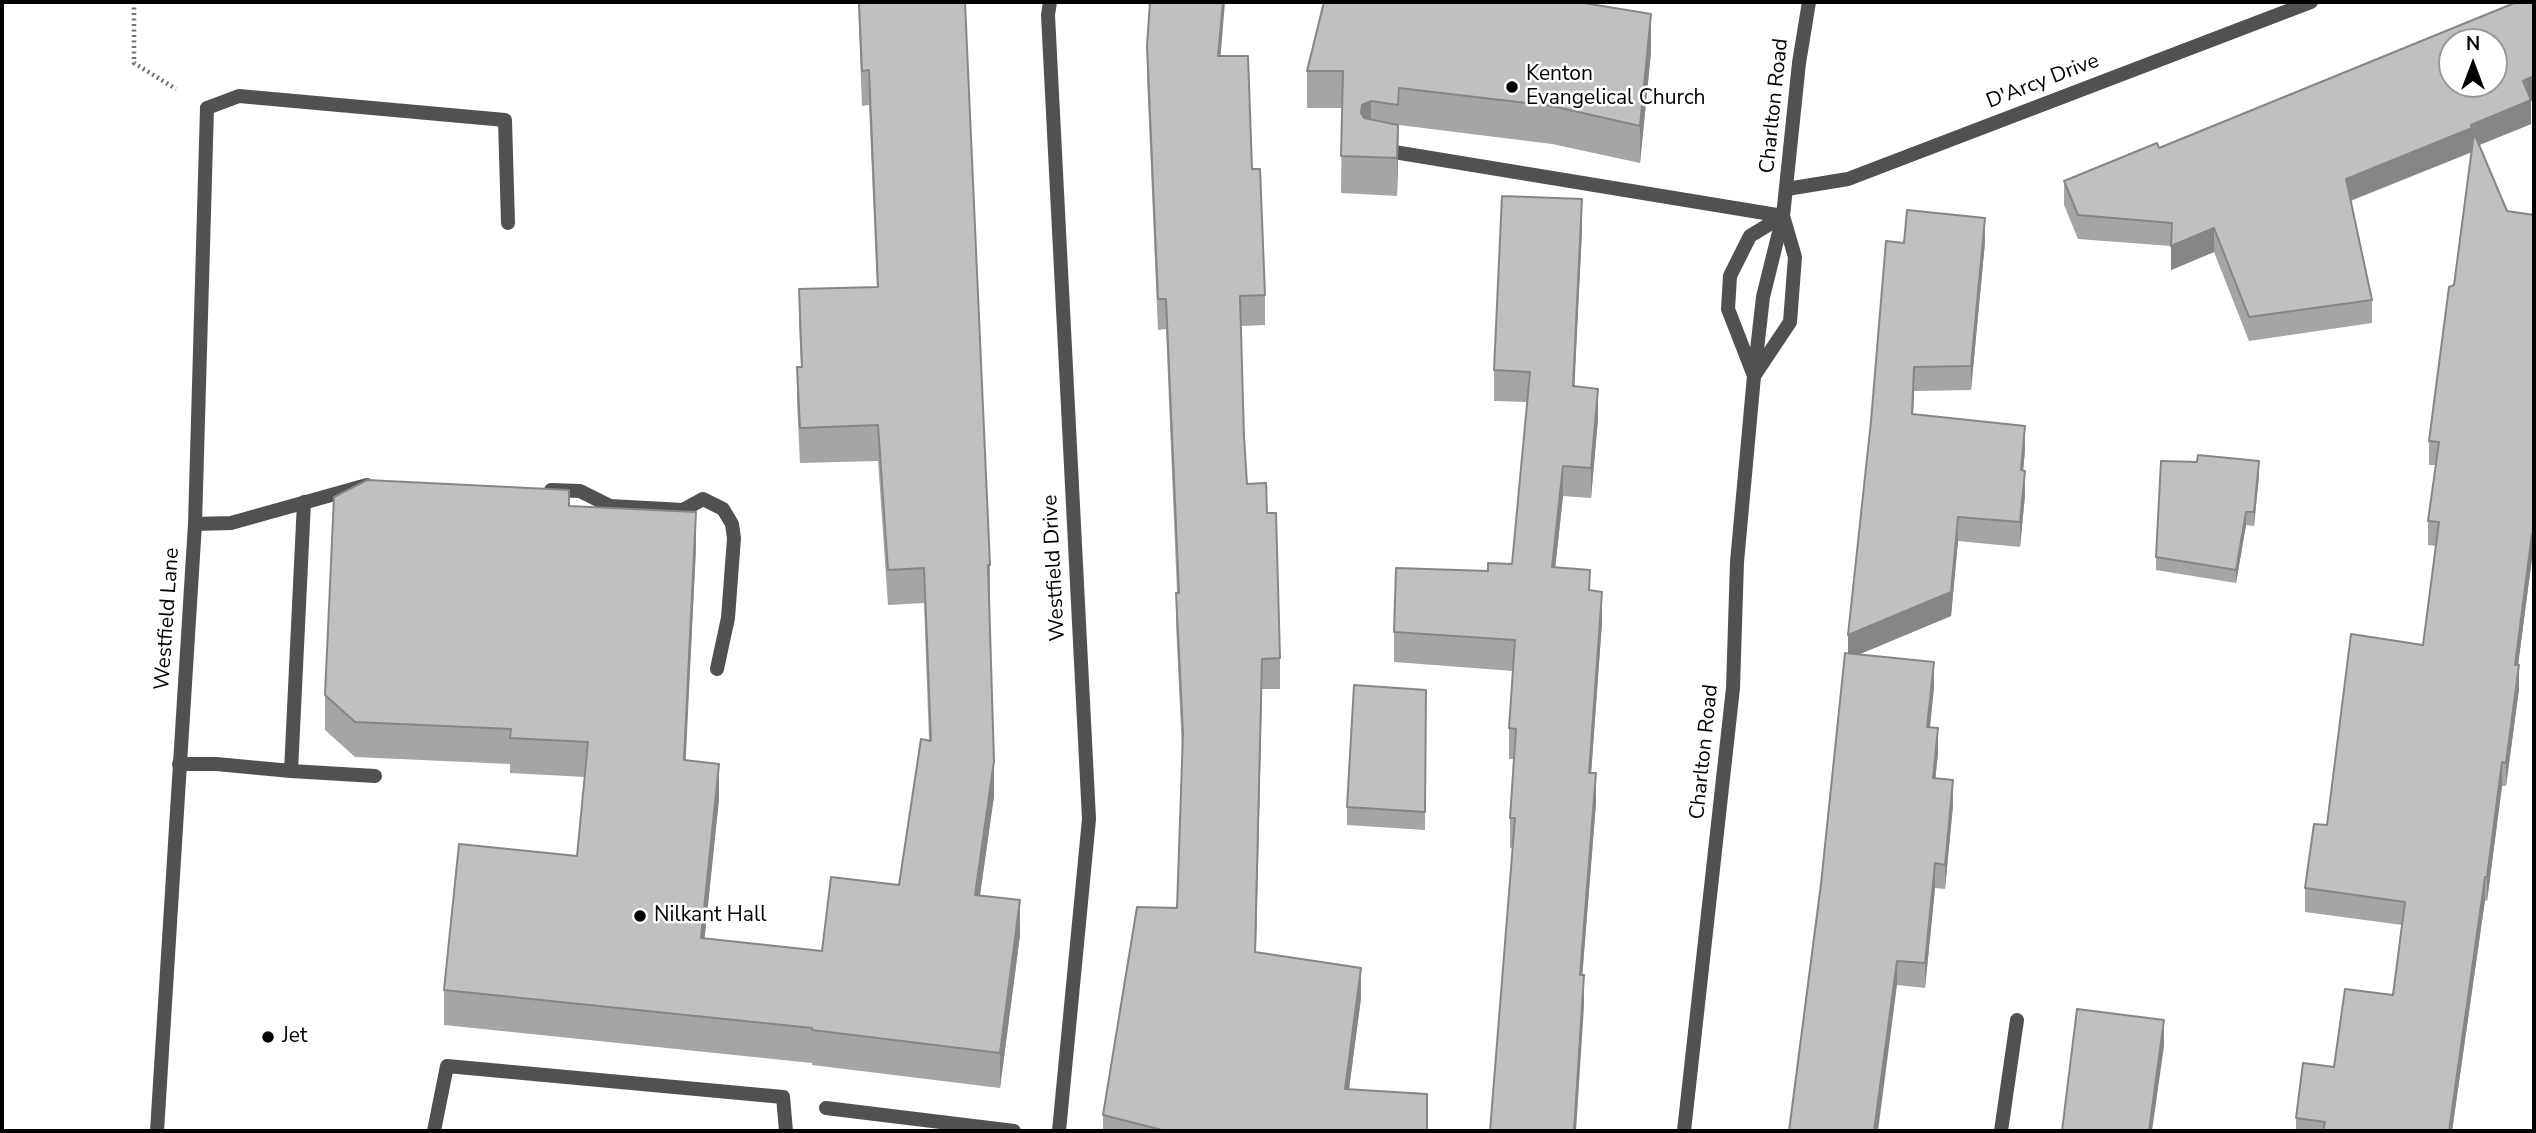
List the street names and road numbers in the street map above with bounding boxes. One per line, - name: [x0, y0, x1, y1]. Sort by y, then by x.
- street label: Charlton Road: [1755, 37, 1795, 175]
- street label: D'Arcy Drive: [1983, 49, 2103, 115]
- street label: Westfield Drive: [1039, 494, 1071, 642]
- street label: Westfield Lane: [150, 547, 186, 691]
- street label: Charlton Road: [1685, 683, 1725, 821]

